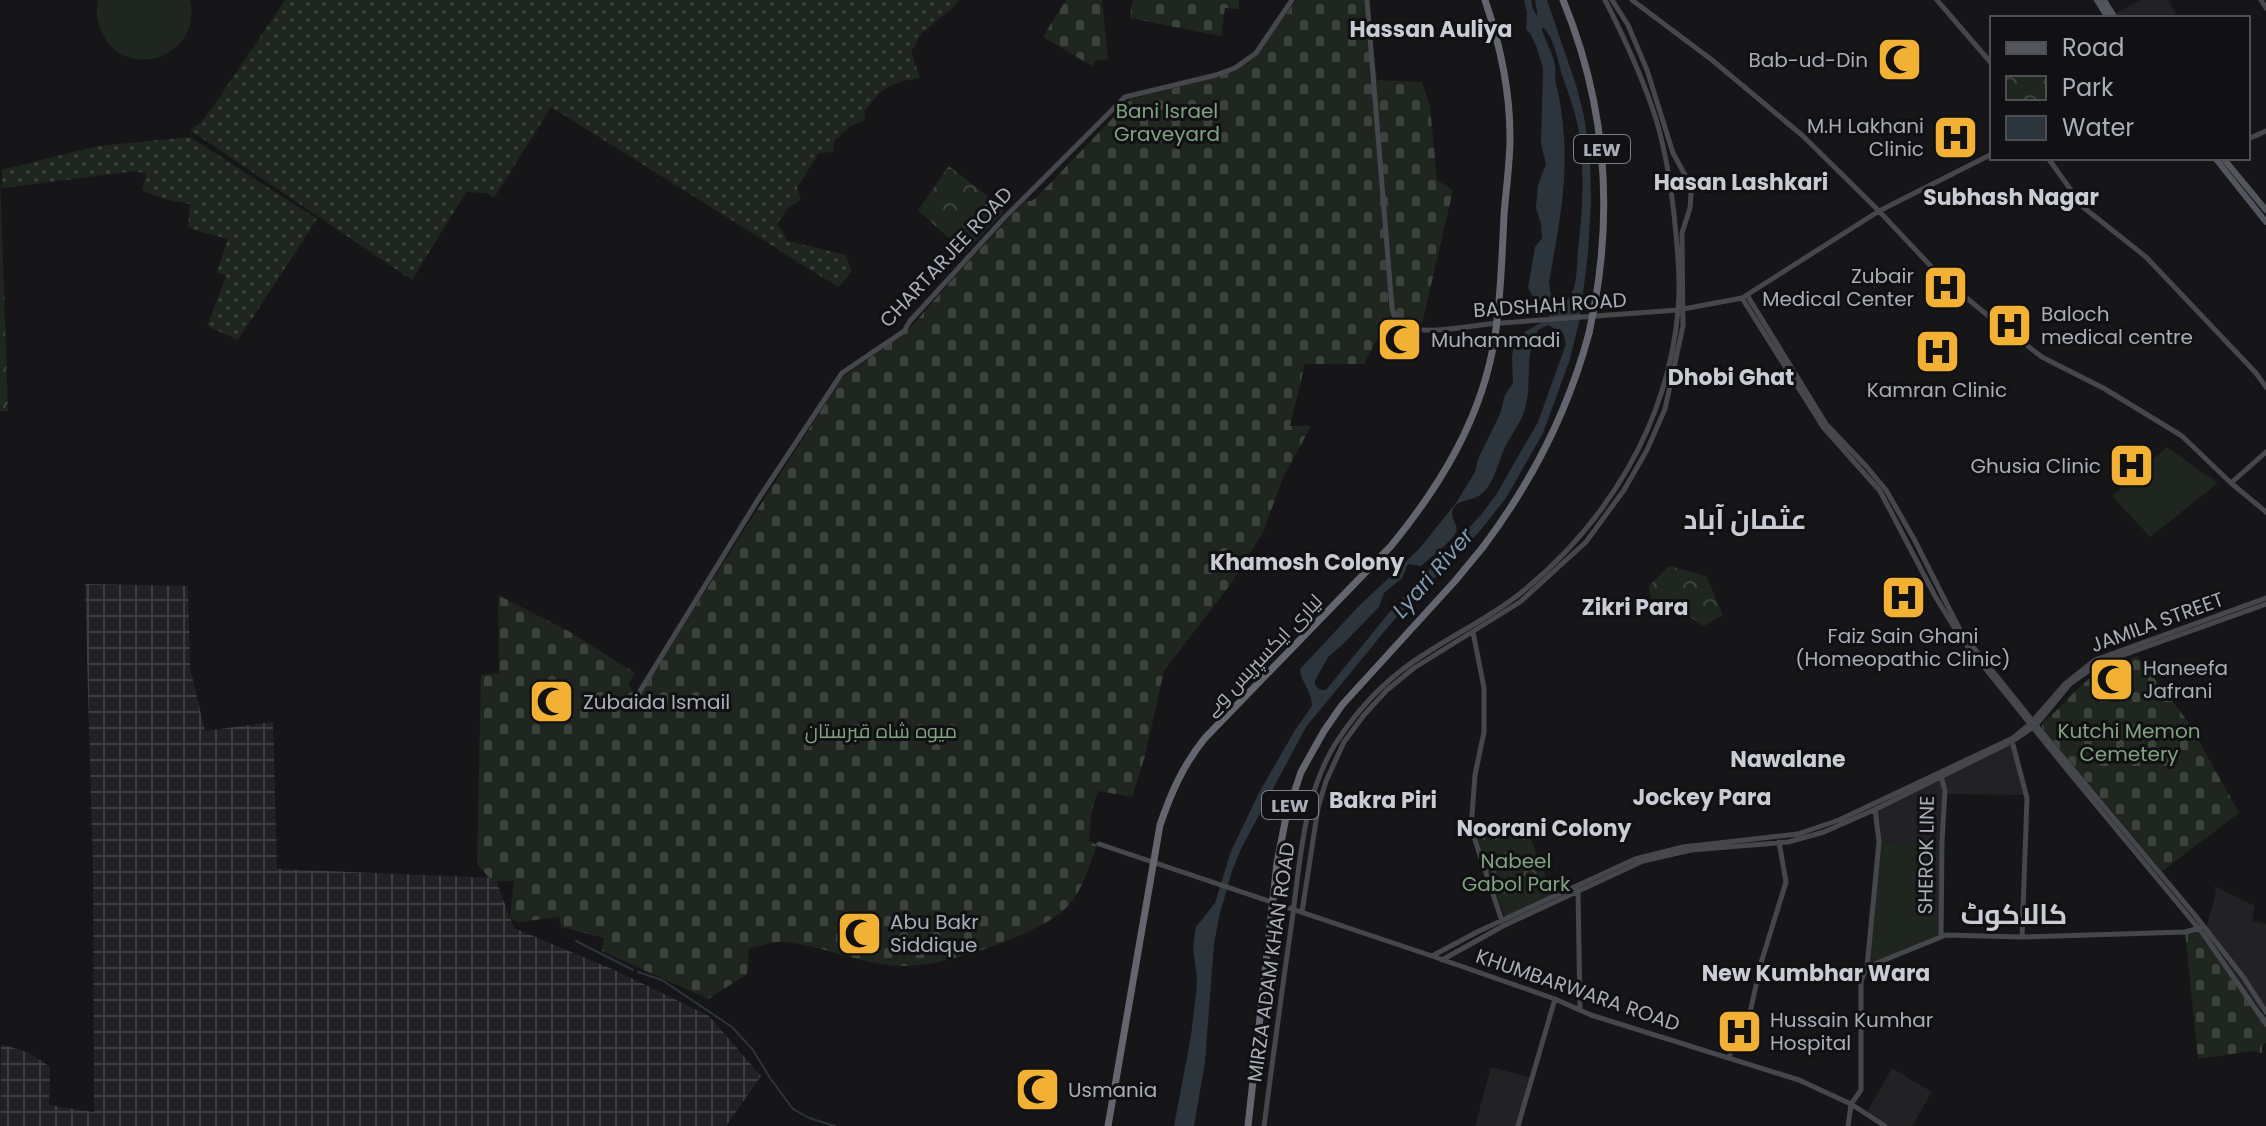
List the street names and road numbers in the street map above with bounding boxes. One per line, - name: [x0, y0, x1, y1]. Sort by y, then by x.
- road number: LEW: [1574, 135, 1630, 163]
- street label: CHARTARJEE ROAD: [873, 180, 1019, 334]
- street label: BADSHAH ROAD: [1472, 286, 1628, 324]
- street label: JAMILA STREET: [2087, 585, 2228, 659]
- street label: لیاری ایکسپریس وے: [1197, 588, 1329, 722]
- road number: LEW: [1262, 791, 1318, 819]
- street label: SHEROK LINE: [1911, 795, 1941, 915]
- street label: MIRZA ADAM KHAN ROAD: [1240, 840, 1302, 1084]
- street label: KHUMBARWARA ROAD: [1472, 942, 1684, 1038]

